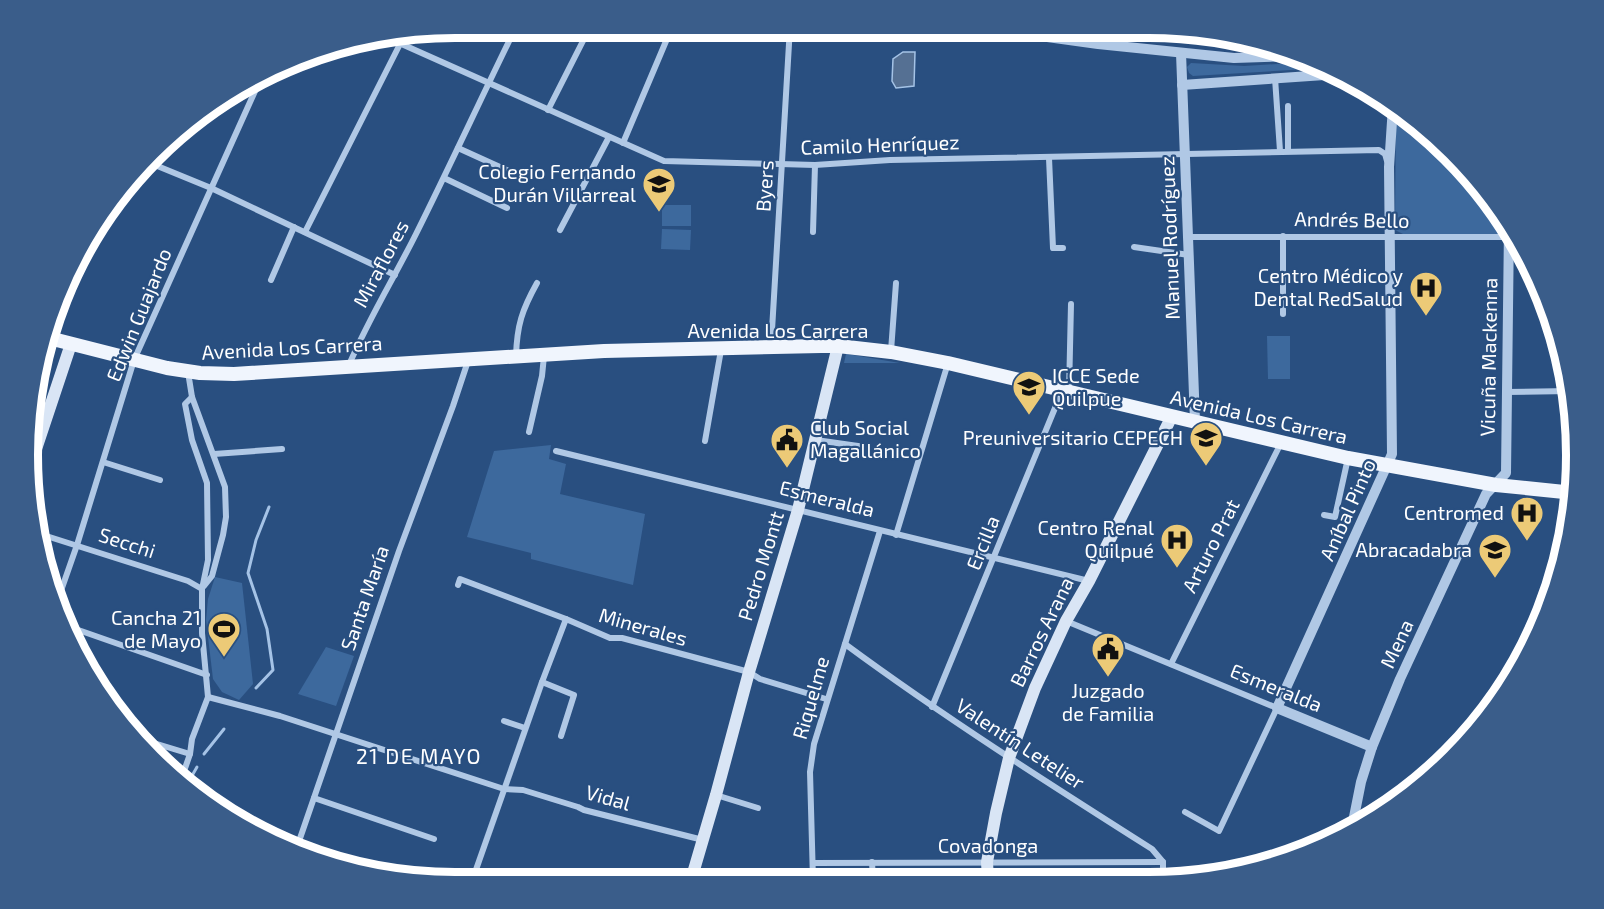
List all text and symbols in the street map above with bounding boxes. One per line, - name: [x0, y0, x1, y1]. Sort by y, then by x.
- street label: Camilo Henríquez: [800, 129, 960, 159]
- street label: Manuel Rodríguez: [1154, 156, 1184, 320]
- place label: Colegio Fernando Durán Villarreal: [478, 159, 636, 206]
- street label: Byers: [750, 159, 778, 213]
- school or university icon: Colegio Fernando Durán Villarreal: [641, 166, 677, 213]
- street label: Andrés Bello: [1294, 206, 1410, 232]
- street label: Miraflores: [347, 216, 413, 311]
- street label: Edwin Guajardo: [100, 244, 176, 385]
- place label: Centro Médico y Dental RedSalud: [1253, 263, 1403, 310]
- hospital icon: Centro Médico y Dental RedSalud: [1408, 270, 1444, 317]
- street label: Vicuña Mackenna: [1475, 278, 1501, 436]
- street label: Avenida Los Carrera: [688, 318, 868, 342]
- street label: Avenida Los Carrera: [201, 330, 383, 364]
- place label: ICCE Sede Quilpue: [1052, 363, 1140, 410]
- school or university icon: ICCE Sede Quilpue: [1011, 369, 1047, 416]
- street label: Avenida Los Carrera: [1168, 384, 1350, 448]
- place label: Club Social Magallánico: [810, 415, 921, 462]
- school or university icon: Preuniversitario CEPECH: [1188, 420, 1224, 467]
- public building icon: Club Social Magallánico: [769, 422, 805, 469]
- place label: Preuniversitario CEPECH: [963, 425, 1183, 449]
- street label: Aníbal Pinto: [1314, 455, 1380, 564]
- street label: Esmeralda: [777, 475, 877, 521]
- street label: Arturo Prat: [1176, 495, 1244, 596]
- hospital icon: Centromed: [1509, 495, 1545, 542]
- place label: Centromed: [1404, 500, 1504, 524]
- street label: Pedro Montt: [732, 508, 788, 623]
- street label: Ercilla: [960, 512, 1004, 573]
- place label: Centro Renal Quilpué: [1038, 515, 1154, 562]
- street label: Secchi: [96, 522, 159, 562]
- hospital icon: Centro Renal Quilpué: [1159, 522, 1195, 569]
- school or university icon: Abracadabra: [1477, 532, 1513, 579]
- place label: Abracadabra: [1356, 537, 1472, 561]
- street label: Santa María: [335, 542, 393, 653]
- street label: Barros Arana: [1004, 573, 1078, 690]
- street label: Minerales: [596, 602, 690, 650]
- place label: Cancha 21 de Mayo: [111, 605, 201, 652]
- sports icon: Cancha 21 de Mayo: [206, 611, 242, 658]
- street label: Mena: [1374, 615, 1418, 672]
- public building icon: Juzgado de Familia: [1090, 631, 1126, 678]
- street label: Riquelme: [787, 654, 833, 742]
- street label: Esmeralda: [1227, 658, 1326, 716]
- place label: Juzgado de Familia: [1062, 678, 1154, 725]
- street label: Valentín Letelier: [952, 693, 1089, 794]
- district label: 21 DE MAYO: [356, 743, 482, 768]
- street label: Vidal: [583, 779, 634, 815]
- street label: Covadonga: [938, 833, 1038, 857]

